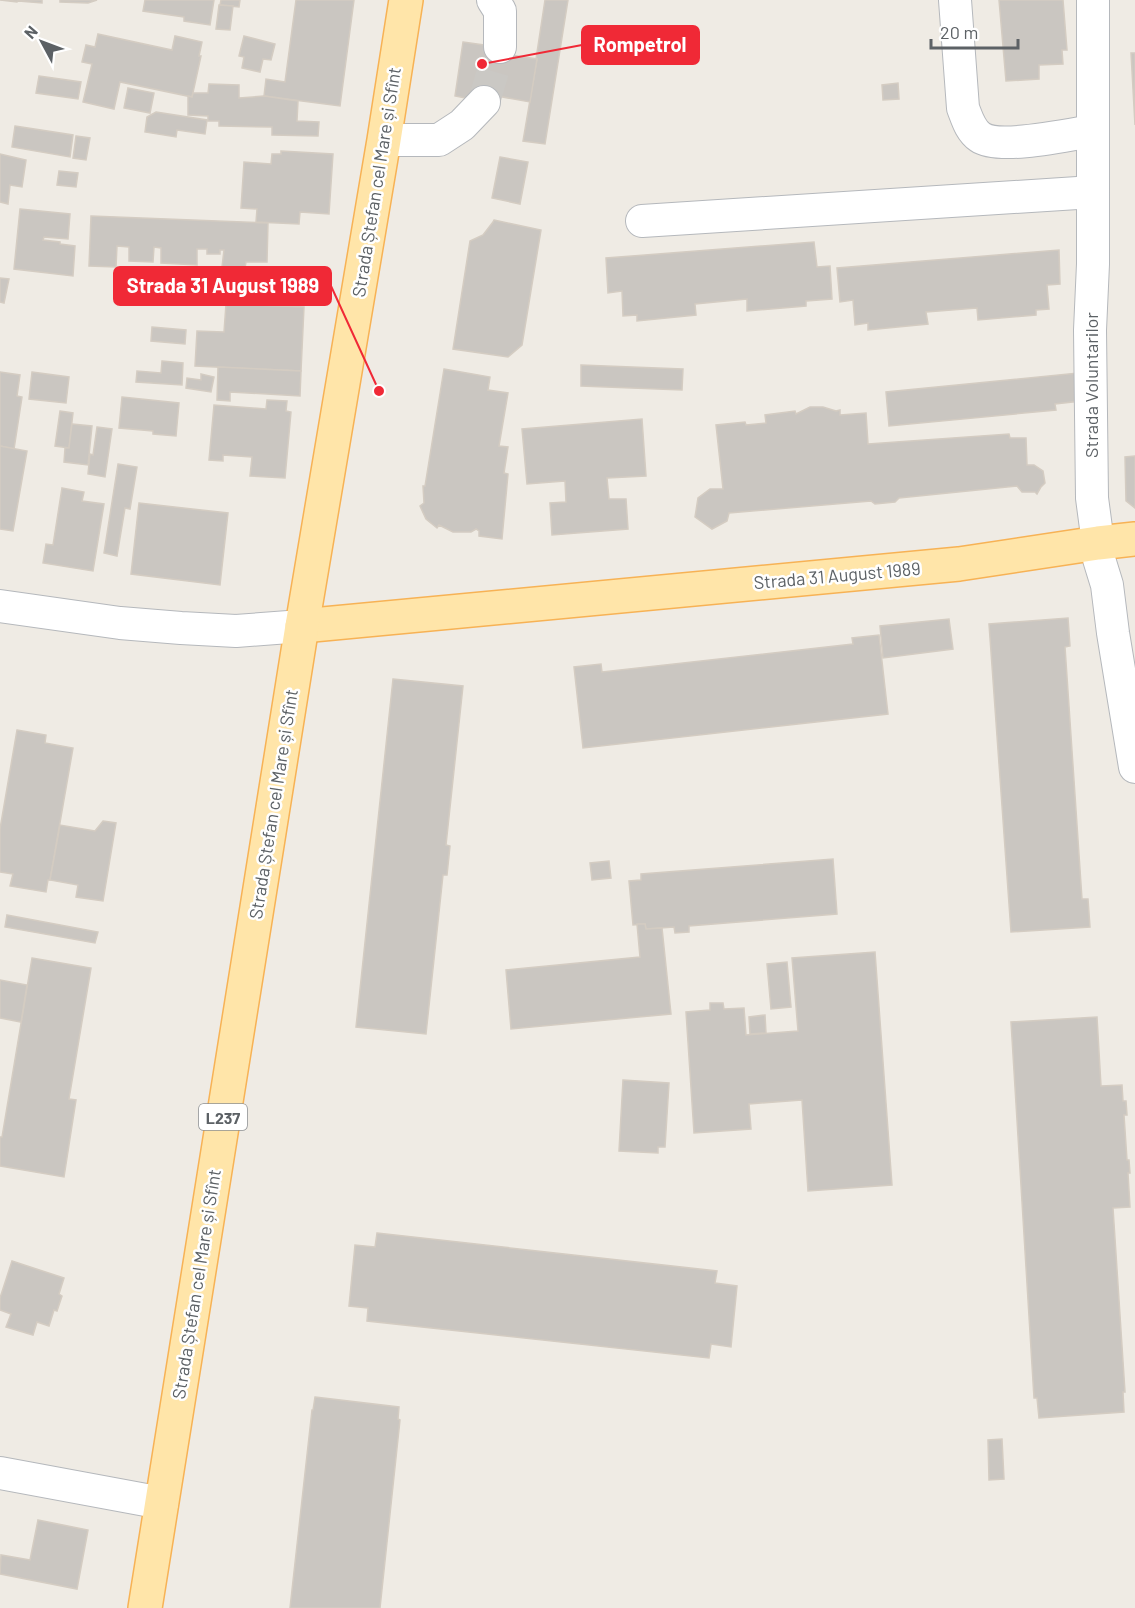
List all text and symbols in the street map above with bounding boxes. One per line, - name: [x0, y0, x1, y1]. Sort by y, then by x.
- north arrow: [12, 12, 72, 72]
- scale bar: [931, 12, 1018, 50]
- text: 20 m: [940, 21, 978, 43]
- text: N: [20, 22, 41, 42]
- callout: Rompetrol: [582, 26, 699, 64]
- text: Rompetrol: [594, 32, 686, 56]
- street label: Strada Ștefan cel Mare și Sfînt: [347, 65, 405, 299]
- callout: Strada 31 August 1989: [114, 267, 331, 305]
- text: Strada 31 August 1989: [127, 273, 319, 297]
- street label: Strada Voluntarilor: [1080, 312, 1102, 458]
- street label: Strada 31 August 1989: [753, 557, 921, 593]
- street label: Strada Ștefan cel Mare și Sfînt: [244, 687, 302, 921]
- road number: L237: [199, 1104, 247, 1130]
- street label: Strada Ștefan cel Mare și Sfînt: [167, 1167, 225, 1401]

